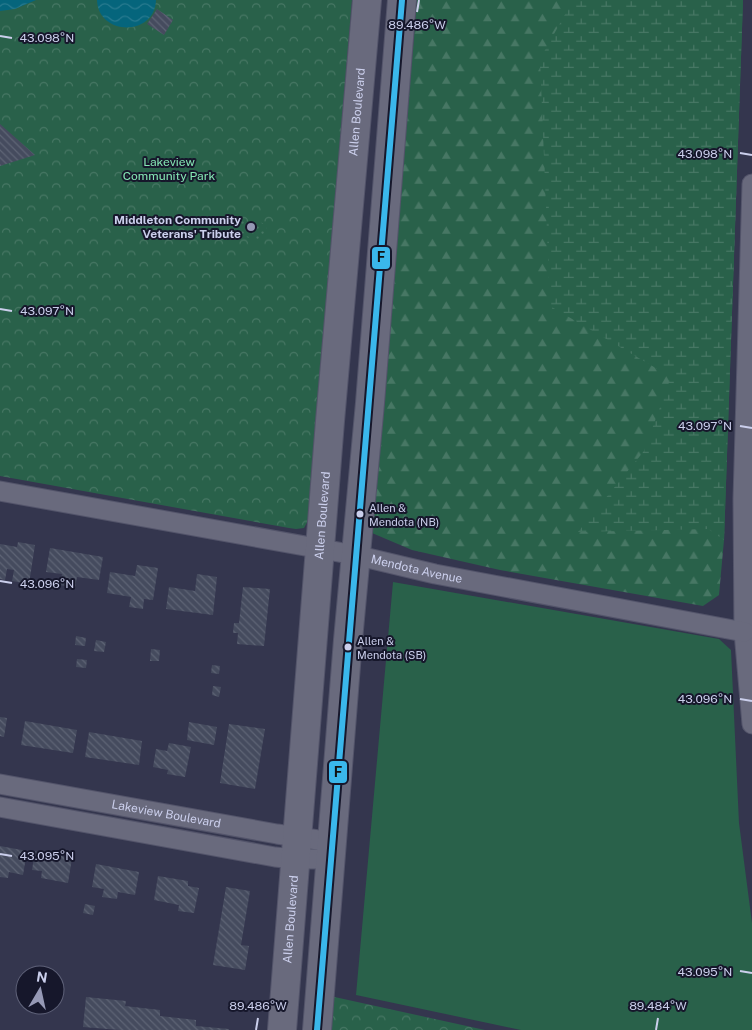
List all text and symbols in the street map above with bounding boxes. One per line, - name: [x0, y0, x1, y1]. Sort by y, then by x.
- text: 89.486°W: [388, 18, 446, 32]
- text: 43.098°N: [20, 31, 74, 45]
- street label: Allen Boulevard: [346, 67, 368, 157]
- text: 43.098°N: [678, 147, 732, 161]
- park label: Lakeview Community Park: [123, 155, 215, 183]
- place label: Middleton Community Veterans' Tribute: [114, 213, 241, 241]
- marker: Middleton Community Veterans' Tribute: [245, 221, 257, 233]
- line badge: F: [371, 246, 391, 270]
- text: F: [377, 249, 386, 265]
- text: 43.097°N: [20, 304, 74, 318]
- text: 43.097°N: [678, 419, 732, 433]
- street label: Allen Boulevard: [312, 471, 333, 560]
- place label: Allen & Mendota (NB): [369, 502, 439, 528]
- marker: Allen & Mendota (NB): [355, 509, 365, 519]
- street label: Mendota Avenue: [369, 552, 464, 586]
- text: 43.096°N: [20, 577, 74, 591]
- place label: Allen & Mendota (SB): [357, 635, 426, 661]
- marker: Allen & Mendota (SB): [343, 642, 353, 652]
- text: 43.096°N: [678, 692, 732, 706]
- line badge: F: [328, 760, 348, 784]
- text: F: [334, 764, 343, 780]
- street label: Lakeview Boulevard: [111, 797, 222, 831]
- text: 43.095°N: [20, 849, 74, 863]
- street label: Allen Boulevard: [280, 875, 301, 964]
- north arrow: [15, 965, 65, 1015]
- text: 43.095°N: [678, 965, 732, 979]
- text: N: [35, 968, 49, 986]
- text: 89.486°W: [229, 999, 287, 1013]
- text: 89.484°W: [629, 999, 687, 1013]

